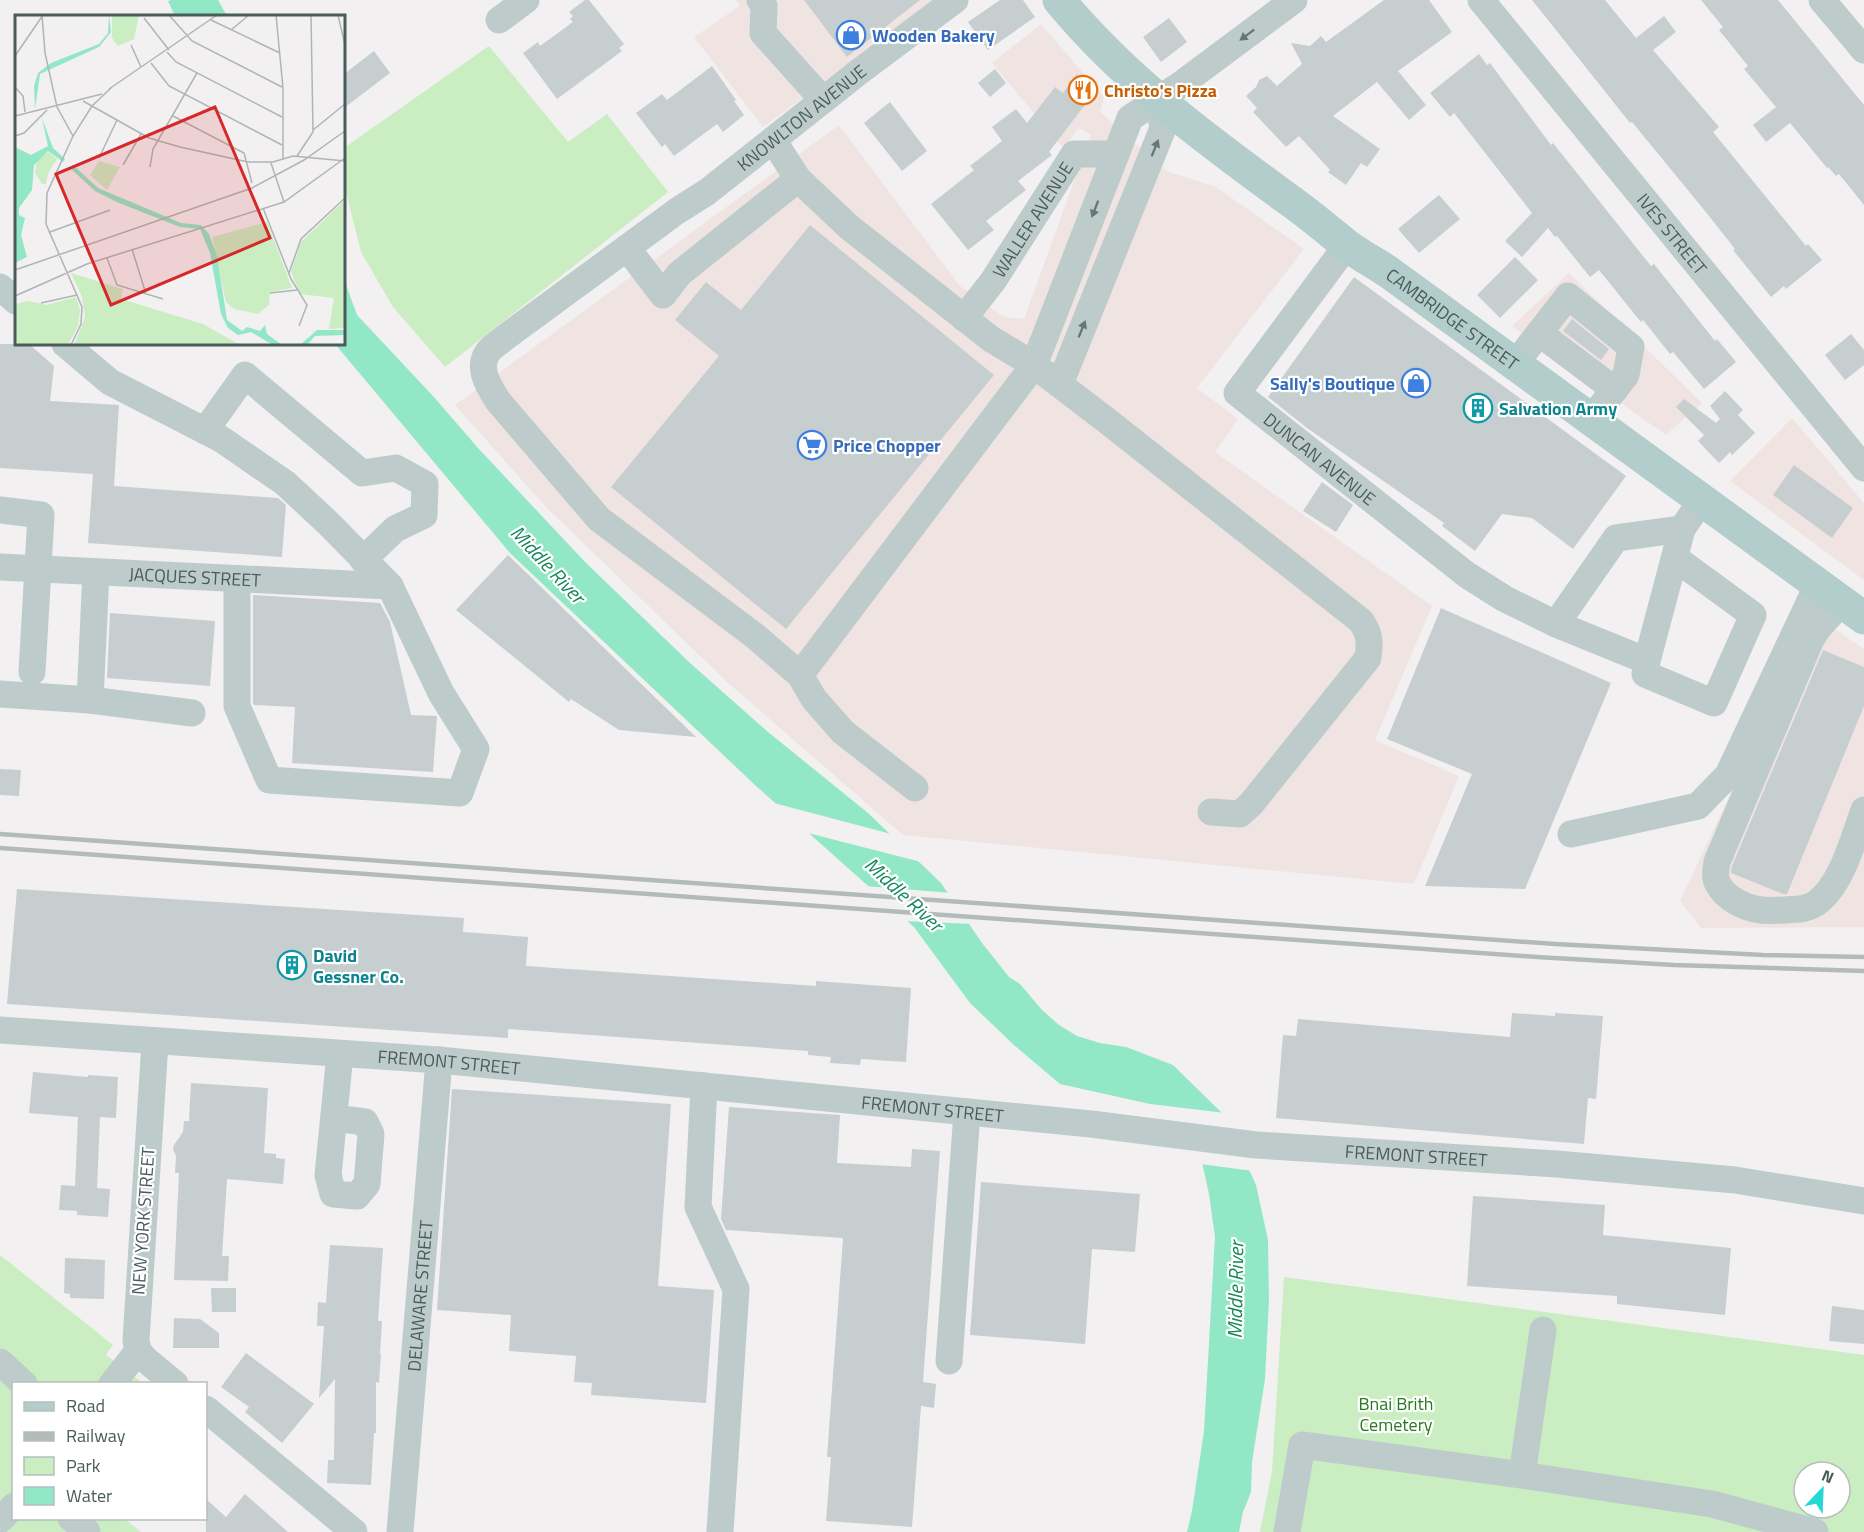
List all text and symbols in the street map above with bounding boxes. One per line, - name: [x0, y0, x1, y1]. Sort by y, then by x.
- inset map: [15, 15, 345, 345]
- shop icon: Wooden Bakery: [835, 19, 867, 51]
- place label: Wooden Bakery: [872, 22, 995, 49]
- one-way arrow: [1240, 29, 1256, 41]
- street label: KNOWLTON AVENUE: [731, 58, 872, 177]
- restaurant icon: Christo's Pizza: [1067, 74, 1099, 106]
- place label: Christo's Pizza: [1104, 77, 1217, 104]
- one-way arrow: [1150, 139, 1160, 157]
- street label: WALLER AVENUE: [985, 156, 1079, 283]
- street label: IVES STREET: [1631, 187, 1714, 281]
- one-way arrow: [1090, 200, 1100, 218]
- street label: CAMBRIDGE STREET: [1381, 261, 1525, 377]
- one-way arrow: [1077, 320, 1087, 338]
- shop icon: Sally's Boutique: [1400, 367, 1432, 399]
- place label: Sally's Boutique: [1270, 370, 1395, 397]
- building icon: Salvation Army: [1462, 392, 1494, 424]
- place label: Salvation Army: [1499, 395, 1617, 422]
- street label: DUNCAN AVENUE: [1258, 406, 1382, 511]
- supermarket icon: Price Chopper: [796, 429, 828, 461]
- place label: Price Chopper: [833, 432, 941, 459]
- water label: Middle River: [503, 518, 594, 612]
- street label: JACQUES STREET: [128, 560, 262, 593]
- water label: Middle River: [858, 849, 952, 940]
- place label: David Gessner Co.: [313, 942, 404, 990]
- building icon: David Gessner Co.: [276, 949, 308, 981]
- street label: FREMONT STREET: [377, 1042, 522, 1081]
- street label: FREMONT STREET: [860, 1088, 1006, 1129]
- street label: FREMONT STREET: [1344, 1137, 1489, 1173]
- street label: NEW YORK STREET: [124, 1146, 162, 1296]
- street label: DELAWARE STREET: [400, 1219, 439, 1372]
- water label: Middle River: [1219, 1238, 1251, 1339]
- legend: [12, 1382, 207, 1520]
- park label: Bnai Brith Cemetery: [1359, 1390, 1433, 1438]
- text: Road: [66, 1392, 105, 1419]
- text: Railway: [66, 1422, 126, 1449]
- text: Park: [66, 1452, 101, 1479]
- north arrow: [1792, 1460, 1852, 1520]
- text: N: [1818, 1463, 1838, 1489]
- text: Water: [66, 1482, 112, 1509]

